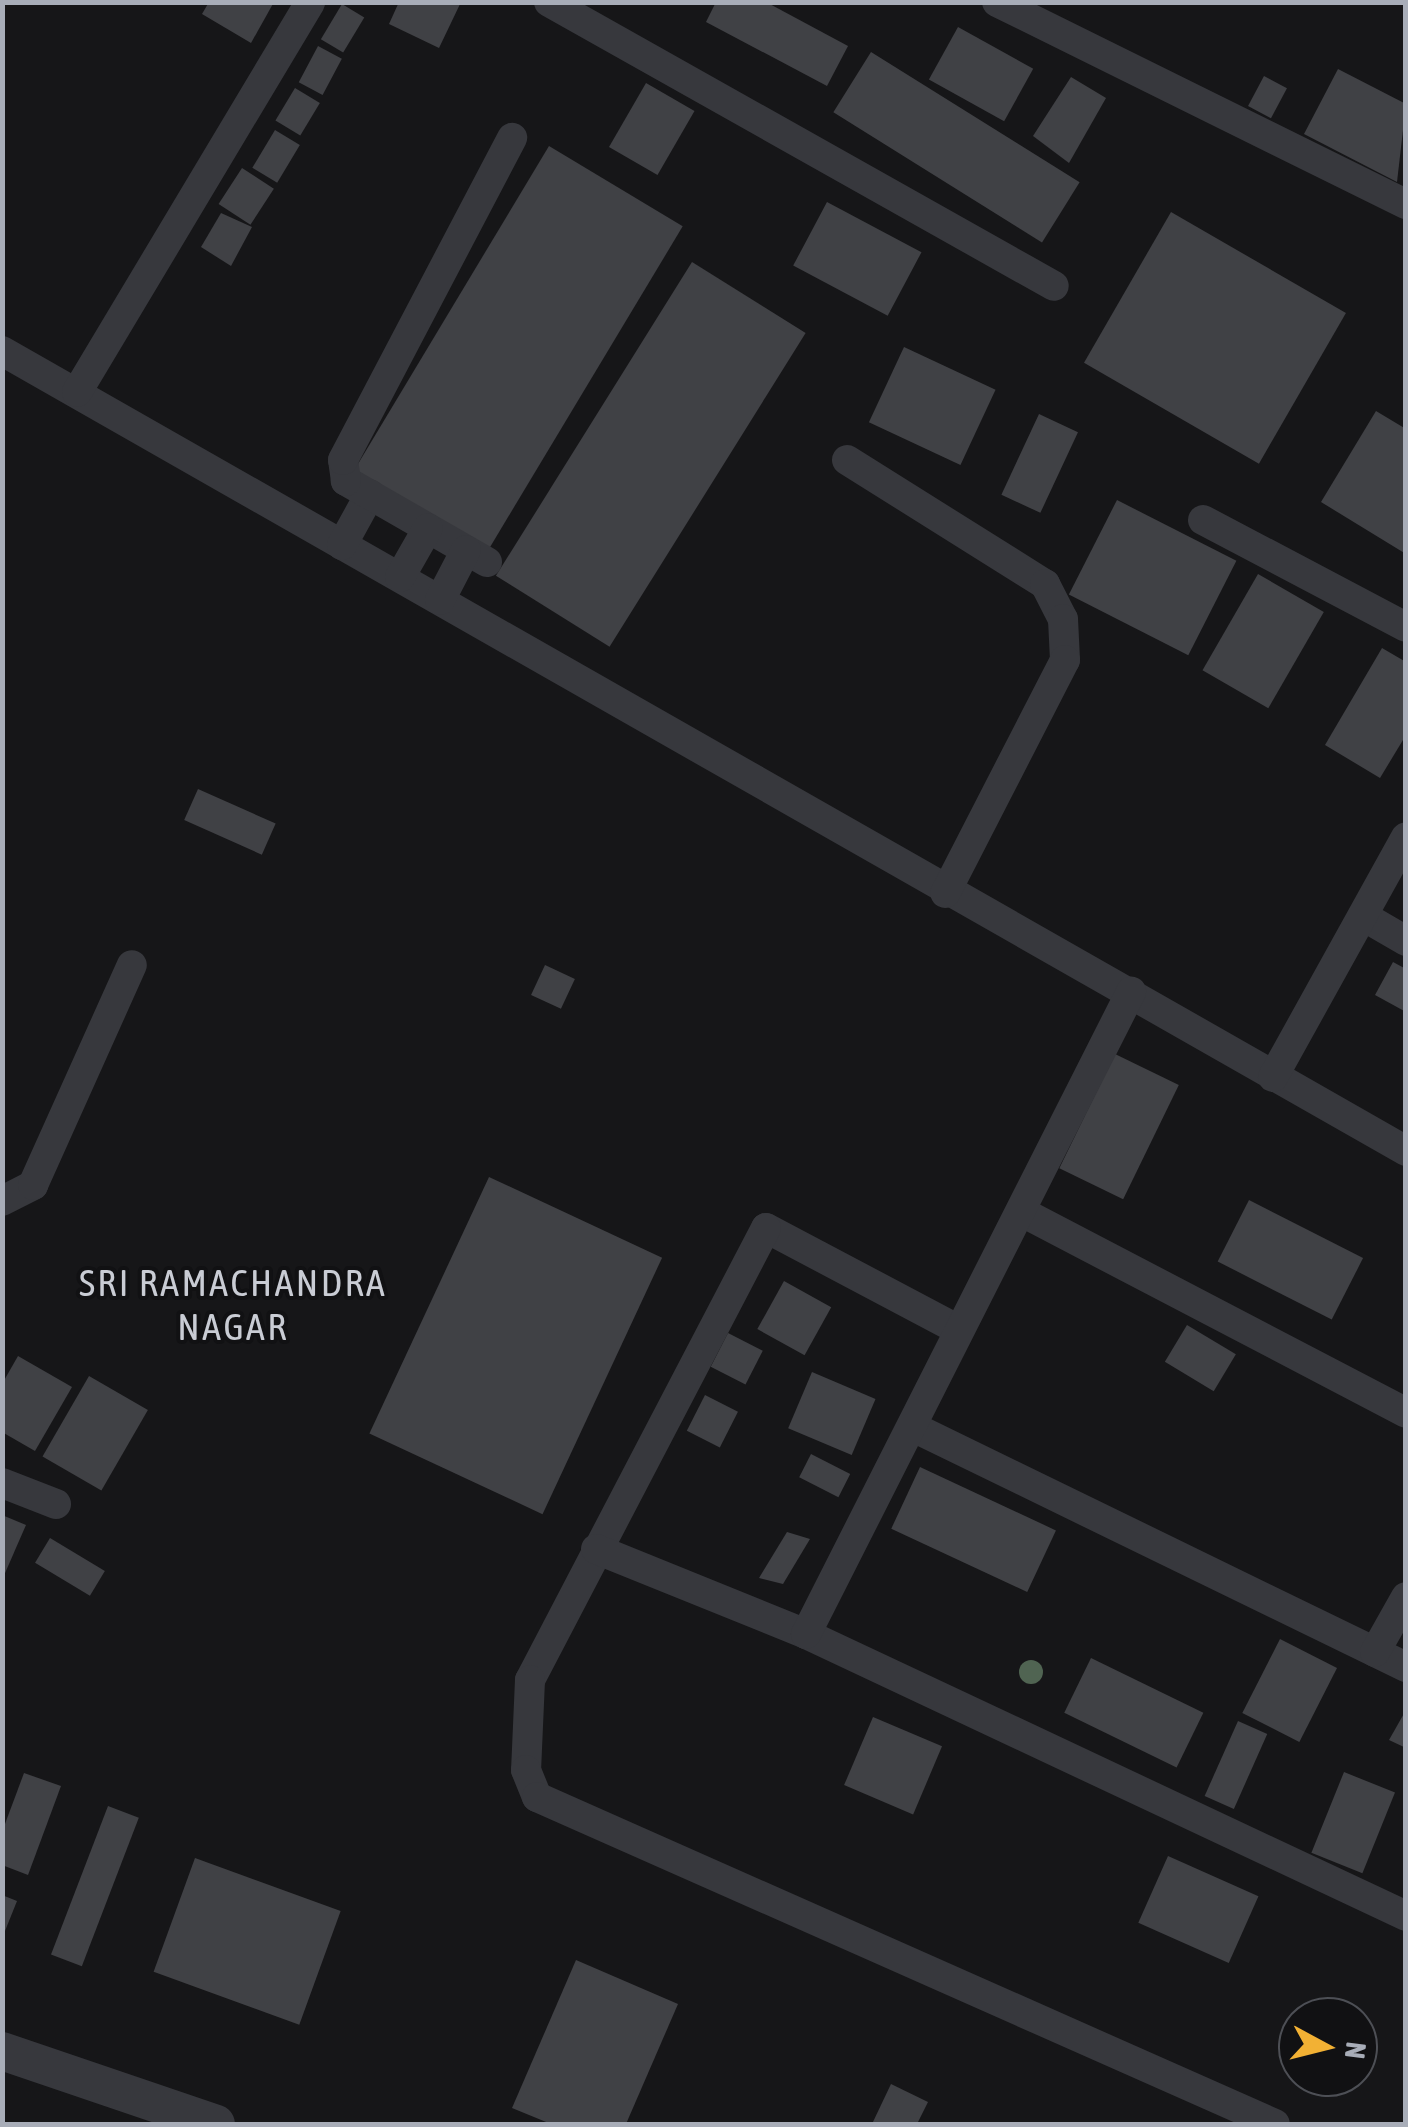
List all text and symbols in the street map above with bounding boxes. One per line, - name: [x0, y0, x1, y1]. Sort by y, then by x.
- district label: SRI RAMACHANDRA NAGAR: [79, 1260, 387, 1350]
- north arrow: [1278, 1997, 1378, 2097]
- text: N: [1339, 2040, 1373, 2061]

